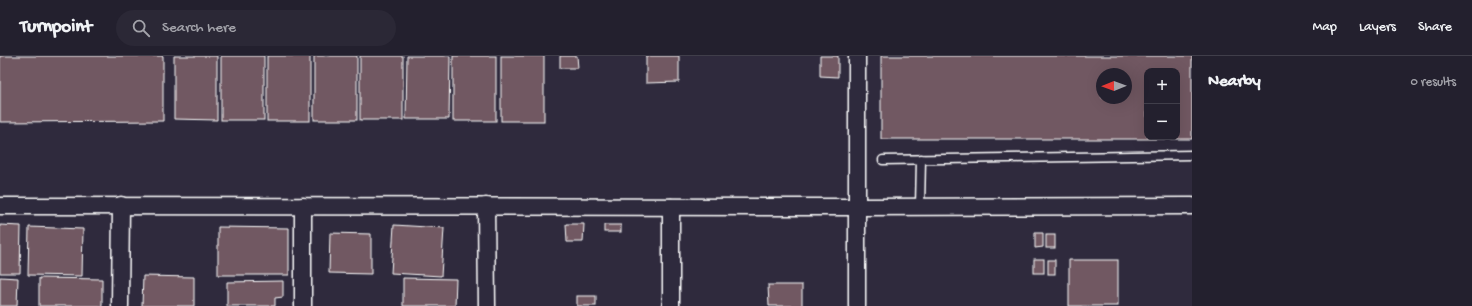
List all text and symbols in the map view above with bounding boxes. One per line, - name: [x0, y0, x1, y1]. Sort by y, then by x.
- search box: [116, 10, 396, 46]
- text: Turnpoint: [20, 16, 92, 39]
- icon: search: [130, 17, 152, 39]
- text: Search here: [162, 19, 236, 37]
- text: Map: [1313, 19, 1337, 36]
- text: Layers: [1359, 19, 1396, 36]
- text: Share: [1418, 19, 1452, 36]
- north arrow: [1096, 68, 1132, 104]
- map controls: [1144, 68, 1180, 140]
- button: +: [1144, 68, 1180, 104]
- text: Nearby: [1208, 72, 1261, 92]
- text: 0 results: [1410, 75, 1456, 90]
- button: −: [1144, 104, 1180, 140]

